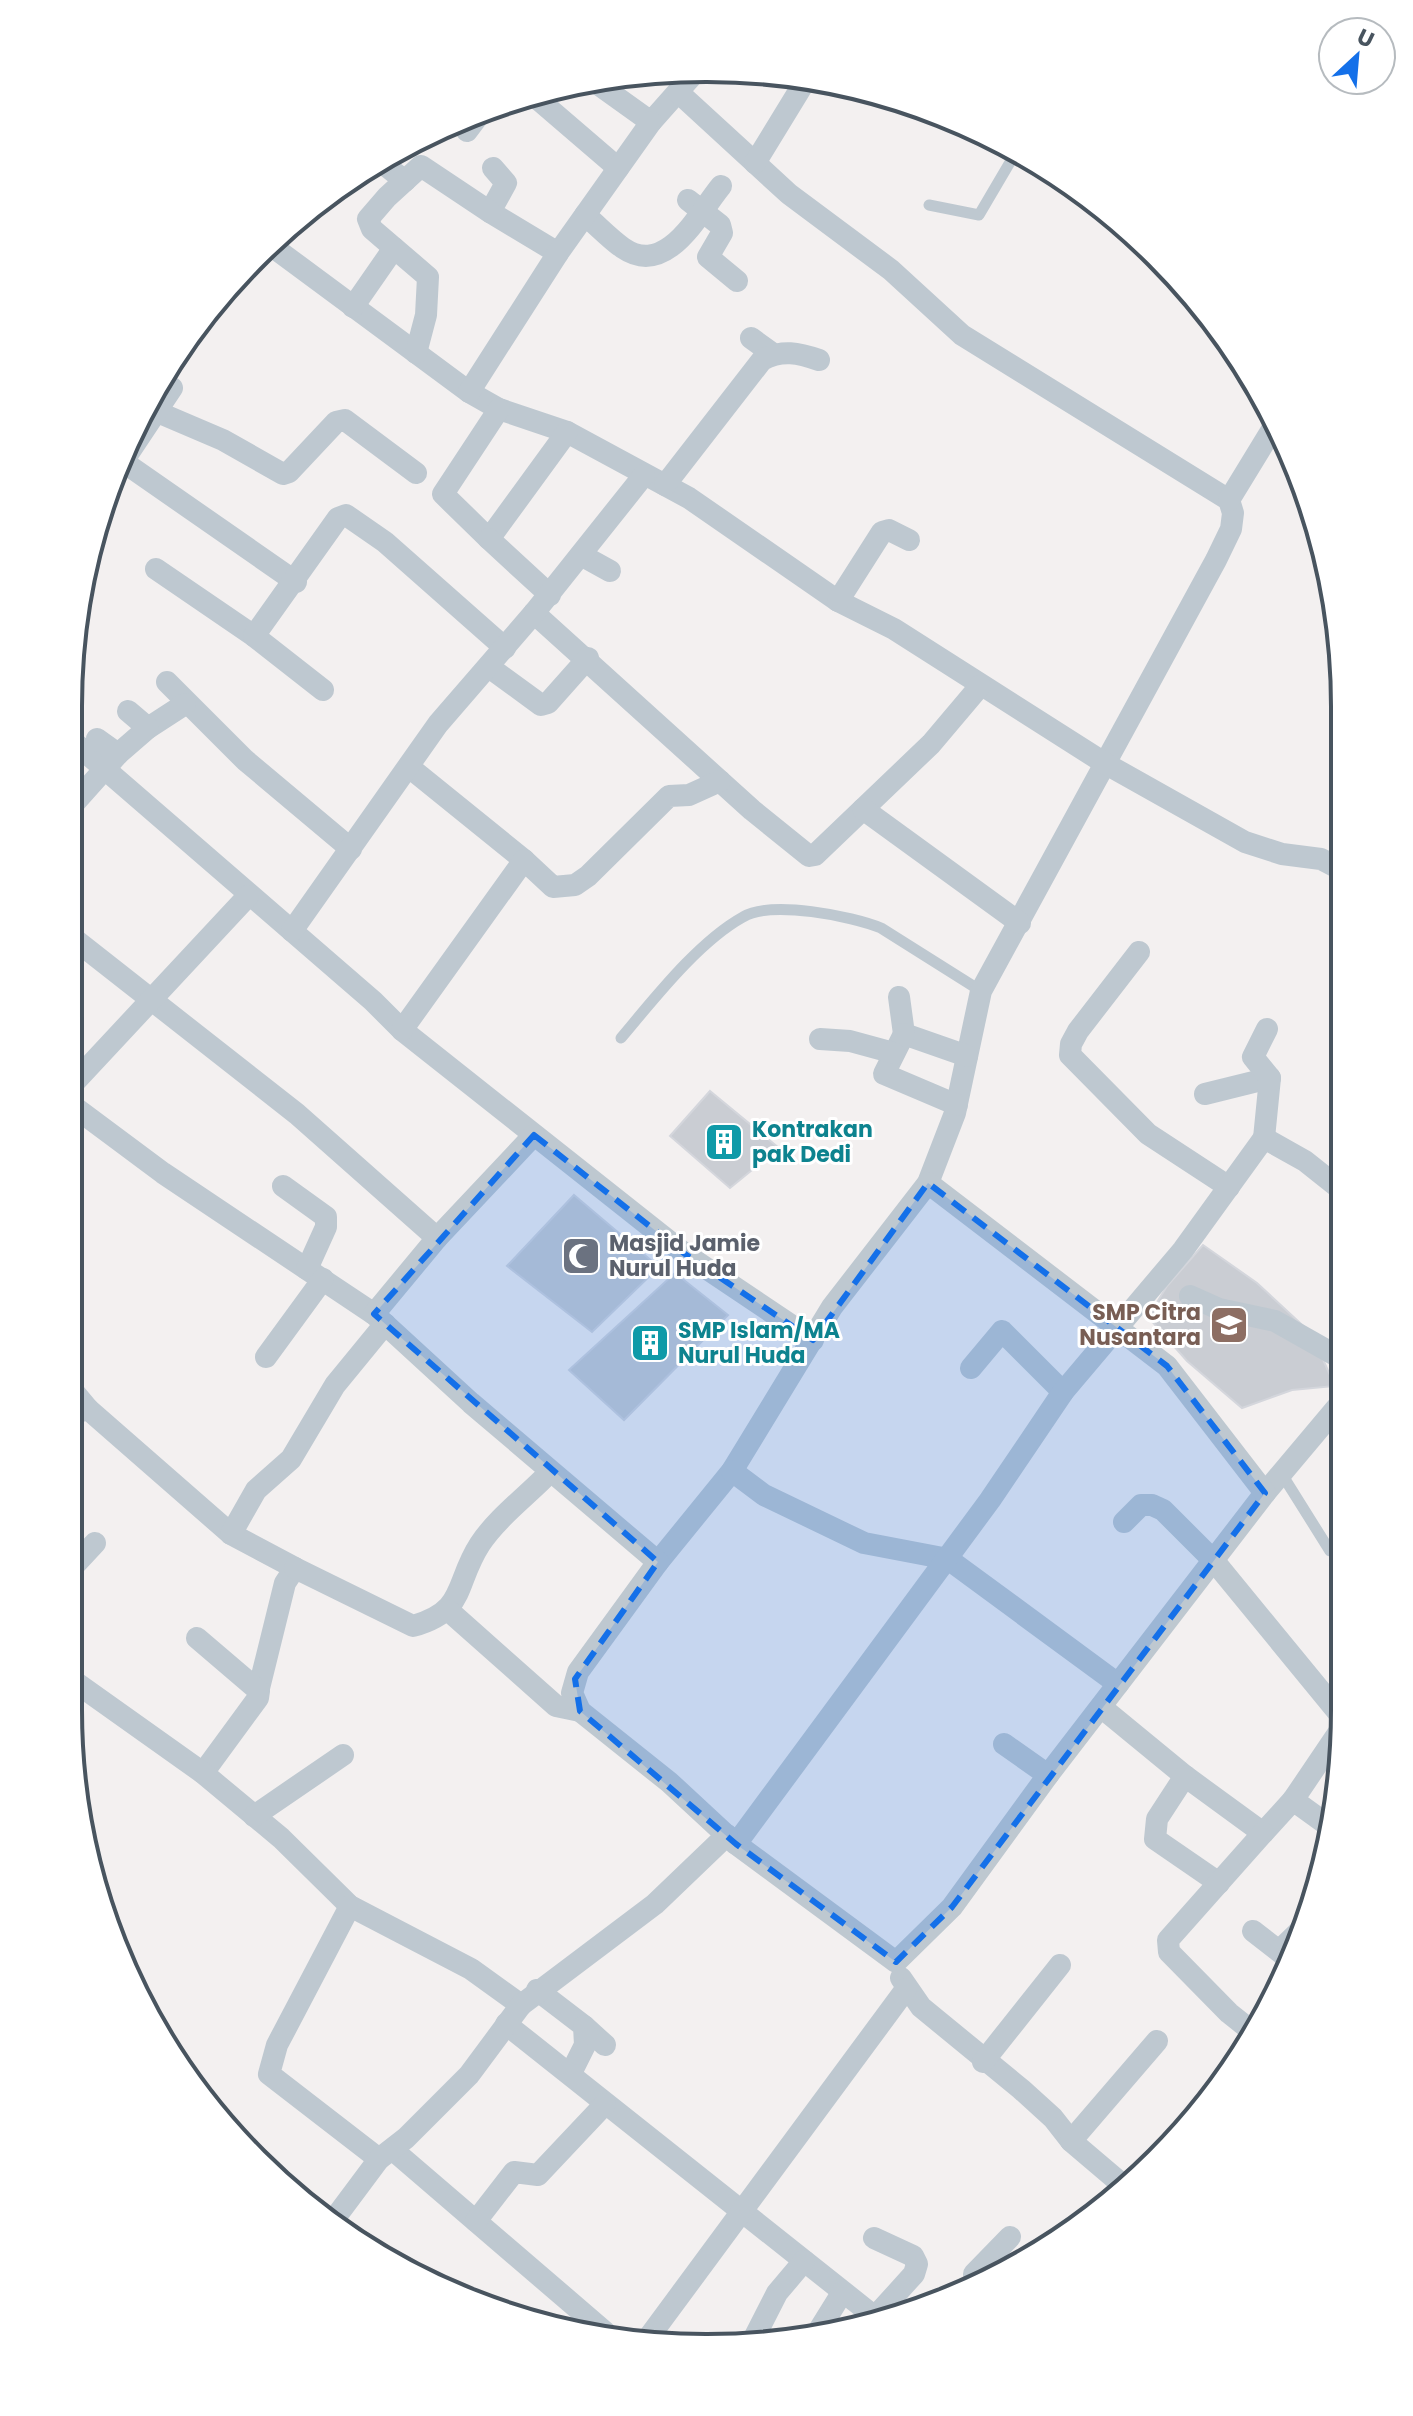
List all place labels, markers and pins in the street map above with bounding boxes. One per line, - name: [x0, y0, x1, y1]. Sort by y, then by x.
- place label: Kontrakan pak Dedi: [752, 1114, 873, 1170]
- building icon: Kontrakan pak Dedi: [703, 1121, 745, 1163]
- place label: Masjid Jamie Nurul Huda: [609, 1228, 760, 1284]
- mosque icon: Masjid Jamie Nurul Huda: [560, 1235, 602, 1277]
- place label: SMP Citra Nusantara: [1079, 1297, 1201, 1353]
- school or university icon: SMP Citra Nusantara: [1208, 1304, 1250, 1346]
- place label: SMP Islam/MA Nurul Huda: [678, 1315, 840, 1371]
- building icon: SMP Islam/MA Nurul Huda: [629, 1322, 671, 1364]

